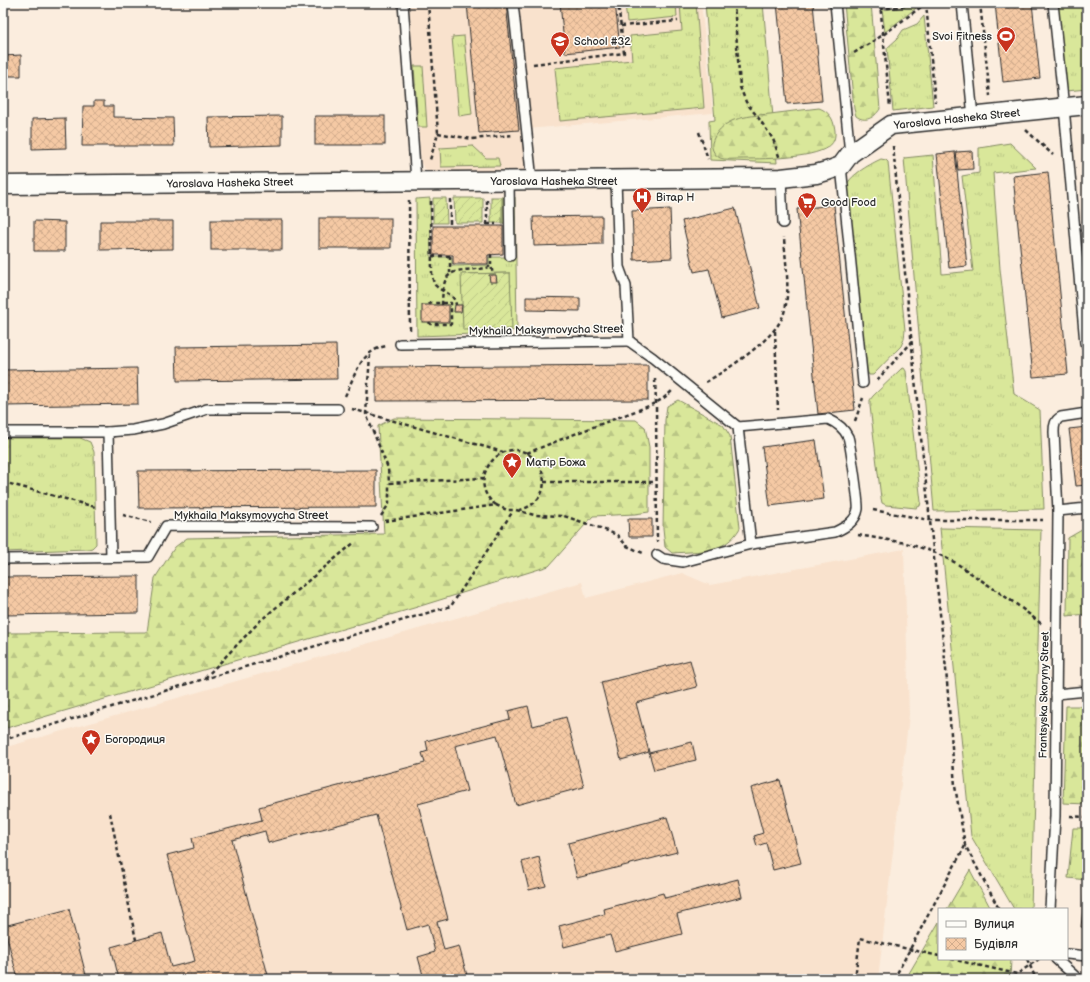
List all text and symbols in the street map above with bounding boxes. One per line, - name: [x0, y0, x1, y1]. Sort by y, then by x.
- sports icon: Svoi Fitness: [995, 25, 1017, 53]
- school or university icon: School #32: [549, 30, 571, 58]
- place label: Svoi Fitness: [932, 30, 993, 43]
- place label: School #32: [574, 35, 631, 48]
- street label: Yaroslava Hasheka Street: [892, 106, 1021, 132]
- street label: Yaroslava Hasheka Street: [165, 175, 294, 191]
- street label: Yaroslava Hasheka Street: [490, 175, 618, 188]
- hospital icon: Вітар Н: [631, 186, 653, 214]
- place label: Вітар Н: [656, 191, 694, 204]
- supermarket icon: Good Food: [796, 191, 818, 219]
- place label: Good Food: [821, 196, 876, 209]
- street label: Mykhaila Maksymovycha Street: [469, 322, 624, 338]
- place icon: Матір Божа: [501, 451, 523, 479]
- place label: Матір Божа: [526, 456, 586, 469]
- street label: Mykhaila Maksymovycha Street: [174, 509, 329, 522]
- street label: Frantsyska Skoryny Street: [1036, 631, 1052, 759]
- place icon: Богородиця: [80, 728, 102, 756]
- place label: Богородиця: [105, 733, 165, 746]
- legend: [938, 908, 1068, 960]
- text: Вулиця: [974, 917, 1015, 932]
- text: Будівля: [974, 937, 1018, 952]

